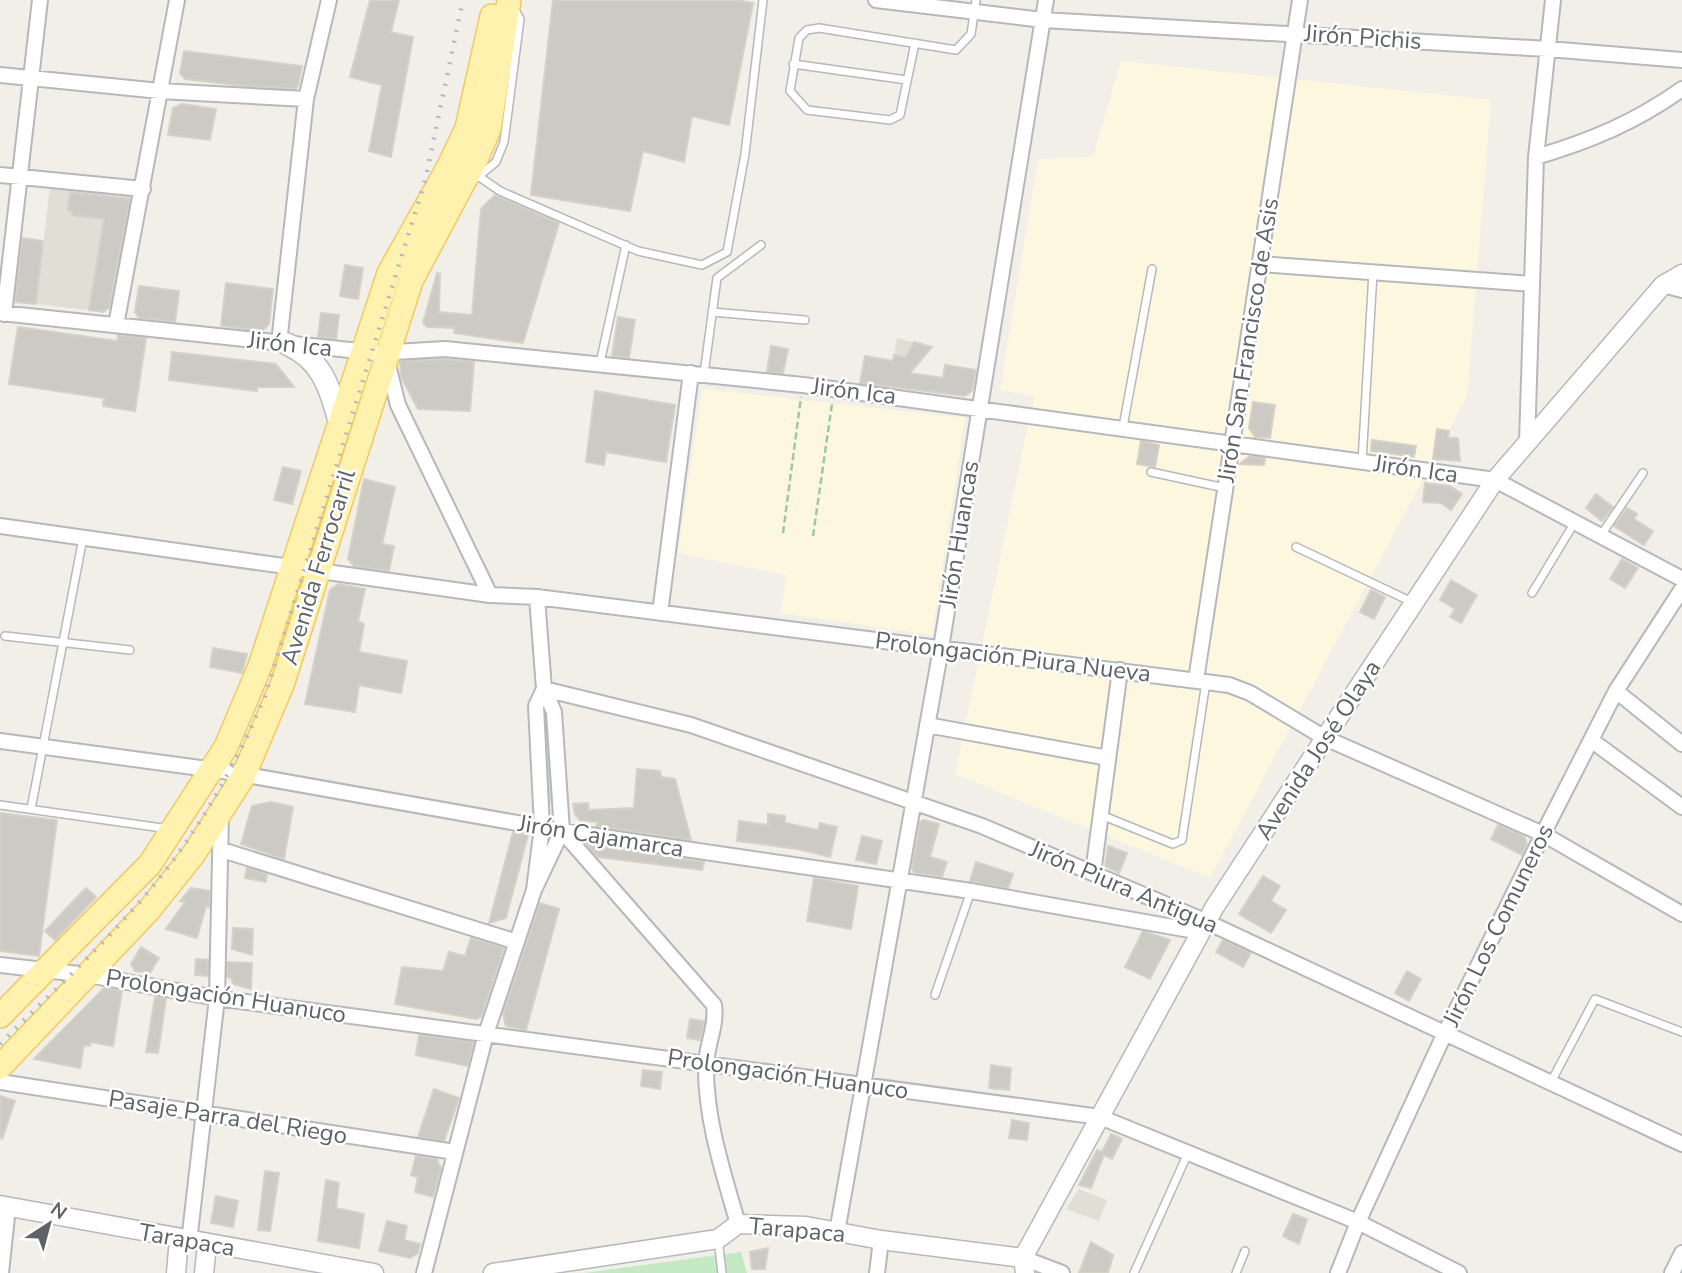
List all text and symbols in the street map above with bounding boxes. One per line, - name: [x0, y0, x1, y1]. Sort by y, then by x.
- street label: Jirón Pichis: [1302, 17, 1423, 57]
- street label: Jirón San Francisco de Asis: [1210, 196, 1286, 485]
- street label: Jirón Ica: [245, 324, 334, 364]
- street label: Jirón Ica: [809, 370, 898, 412]
- street label: Jirón Ica: [1371, 447, 1460, 491]
- street label: Jirón Huancas: [931, 458, 986, 611]
- street label: Avenida Ferrocarril: [273, 465, 363, 669]
- street label: Prolongación Piura Nueva: [873, 624, 1153, 690]
- street label: Avenida José Olaya: [1248, 654, 1388, 846]
- street label: Jirón Cajamarca: [515, 807, 686, 865]
- street label: Jirón Los Comuneros: [1435, 819, 1561, 1032]
- street label: Jirón Piura Antigua: [1024, 832, 1223, 941]
- street label: Prolongación Huanuco: [103, 961, 349, 1031]
- street label: Prolongación Huanuco: [665, 1041, 911, 1107]
- street label: Pasaje Parra del Riego: [106, 1082, 350, 1152]
- north arrow: [14, 1189, 84, 1259]
- text: N: [45, 1196, 72, 1226]
- street label: Tarapaca: [747, 1210, 847, 1250]
- street label: Tarapaca: [136, 1216, 238, 1264]

